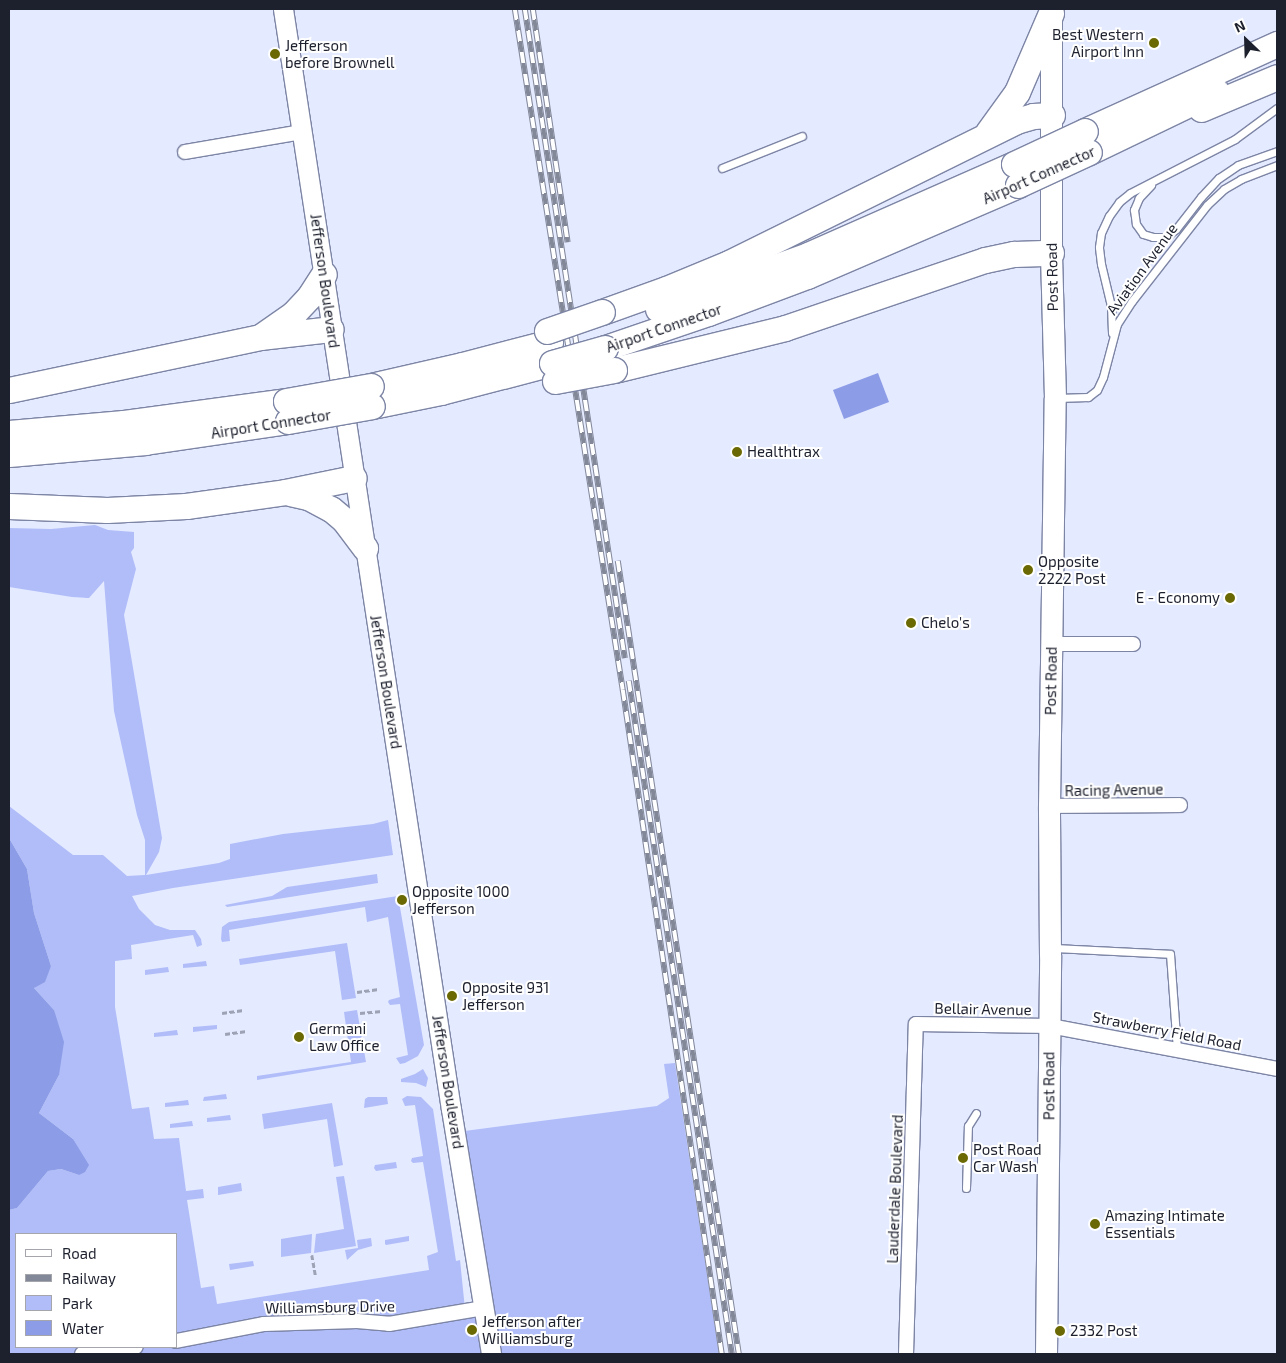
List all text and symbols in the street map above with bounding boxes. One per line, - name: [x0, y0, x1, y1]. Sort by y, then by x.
- north arrow: [1221, 15, 1271, 65]
- text: N: [1232, 16, 1248, 36]
- place label: Best Western Airport Inn: [1052, 25, 1144, 60]
- place label: Jefferson before Brownell: [285, 36, 395, 71]
- marker: Best Western Airport Inn: [1148, 37, 1160, 49]
- marker: Jefferson before Brownell: [269, 48, 281, 60]
- street label: Airport Connector: [980, 142, 1098, 208]
- street label: Jefferson Boulevard: [307, 213, 343, 349]
- street label: Aviation Avenue: [1103, 220, 1181, 318]
- street label: Post Road: [1042, 243, 1062, 311]
- street label: Airport Connector: [604, 300, 724, 356]
- street label: Airport Connector: [210, 406, 332, 442]
- place label: Healthtrax: [747, 443, 820, 461]
- marker: Healthtrax: [731, 446, 743, 458]
- place label: Opposite 2222 Post: [1038, 552, 1106, 587]
- marker: Opposite 2222 Post: [1022, 564, 1034, 576]
- place label: E - Economy: [1136, 589, 1220, 607]
- marker: E - Economy: [1224, 592, 1236, 604]
- street label: Jefferson Boulevard: [367, 614, 405, 750]
- place label: Chelo's: [921, 614, 970, 632]
- marker: Chelo's: [905, 617, 917, 629]
- street label: Post Road: [1041, 647, 1061, 715]
- street label: Racing Avenue: [1064, 780, 1164, 800]
- place label: Opposite 1000 Jefferson: [412, 882, 509, 917]
- marker: Opposite 1000 Jefferson: [396, 894, 408, 906]
- place label: Opposite 931 Jefferson: [462, 978, 549, 1013]
- marker: Opposite 931 Jefferson: [446, 990, 458, 1002]
- street label: Bellair Avenue: [934, 999, 1032, 1019]
- street label: Strawberry Field Road: [1091, 1008, 1243, 1054]
- street label: Jefferson Boulevard: [429, 1014, 467, 1150]
- place label: Germani Law Office: [309, 1019, 380, 1054]
- marker: Germani Law Office: [293, 1031, 305, 1043]
- street label: Post Road: [1040, 1052, 1058, 1120]
- street label: Lauderdale Boulevard: [883, 1114, 907, 1264]
- place label: Post Road Car Wash: [973, 1140, 1042, 1175]
- marker: Post Road Car Wash: [957, 1152, 969, 1164]
- place label: Amazing Intimate Essentials: [1105, 1206, 1225, 1241]
- marker: Amazing Intimate Essentials: [1089, 1218, 1101, 1230]
- legend: [15, 1233, 178, 1348]
- text: Road: [62, 1244, 97, 1262]
- text: Railway: [62, 1269, 116, 1287]
- text: Park: [62, 1294, 93, 1312]
- street label: Williamsburg Drive: [265, 1297, 395, 1317]
- place label: Jefferson after Williamsburg: [482, 1312, 582, 1347]
- text: Water: [62, 1319, 104, 1337]
- place label: 2332 Post: [1070, 1322, 1137, 1340]
- marker: Jefferson after Williamsburg: [466, 1324, 478, 1336]
- marker: 2332 Post: [1054, 1325, 1066, 1337]

